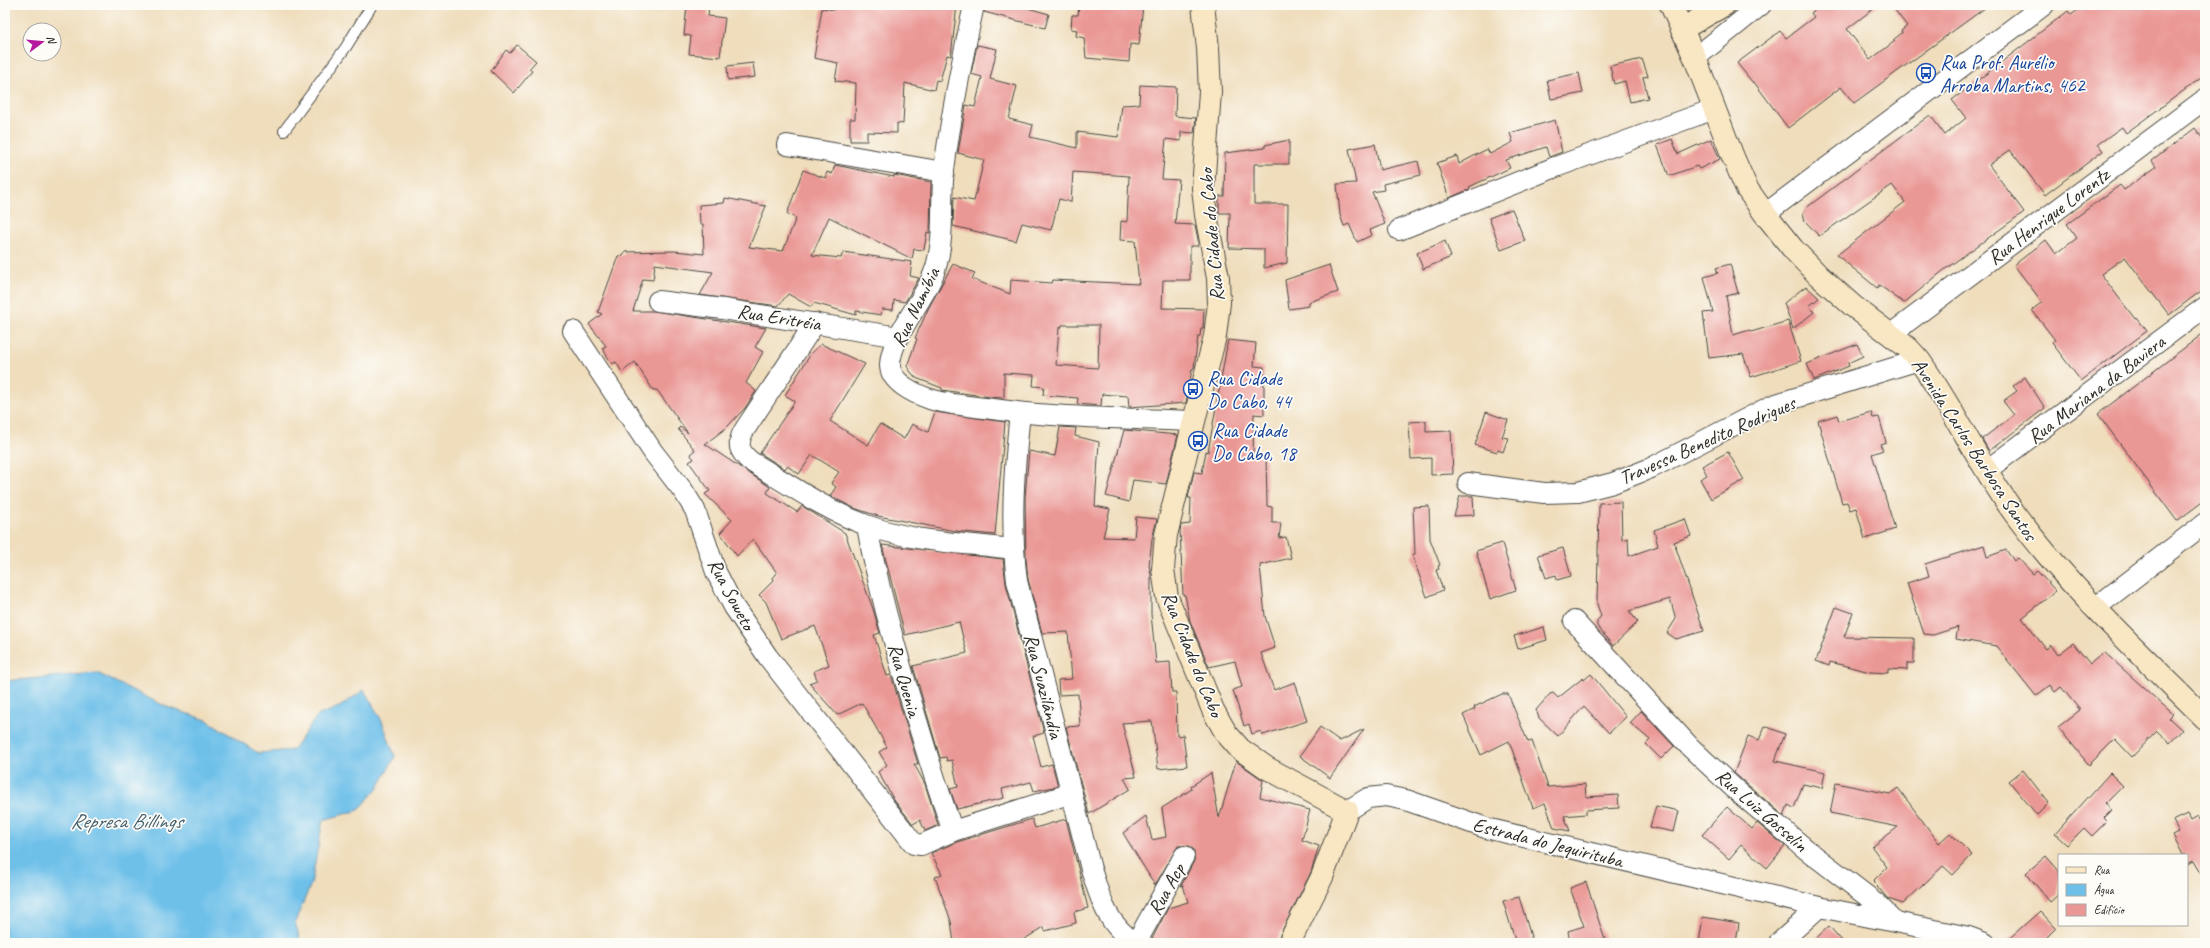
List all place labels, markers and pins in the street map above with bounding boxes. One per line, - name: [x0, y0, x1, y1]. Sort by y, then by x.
- place label: Rua Prof. Aurélio Arroba Martins, 462: [1940, 50, 2087, 98]
- bus stop icon: Rua Prof. Aurélio Arroba Martins, 462: [1915, 62, 1937, 84]
- place label: Rua Cidade Do Cabo, 44: [1207, 366, 1293, 414]
- bus stop icon: Rua Cidade Do Cabo, 44: [1182, 378, 1204, 400]
- place label: Rua Cidade Do Cabo, 18: [1212, 418, 1298, 466]
- bus stop icon: Rua Cidade Do Cabo, 18: [1187, 430, 1209, 452]

